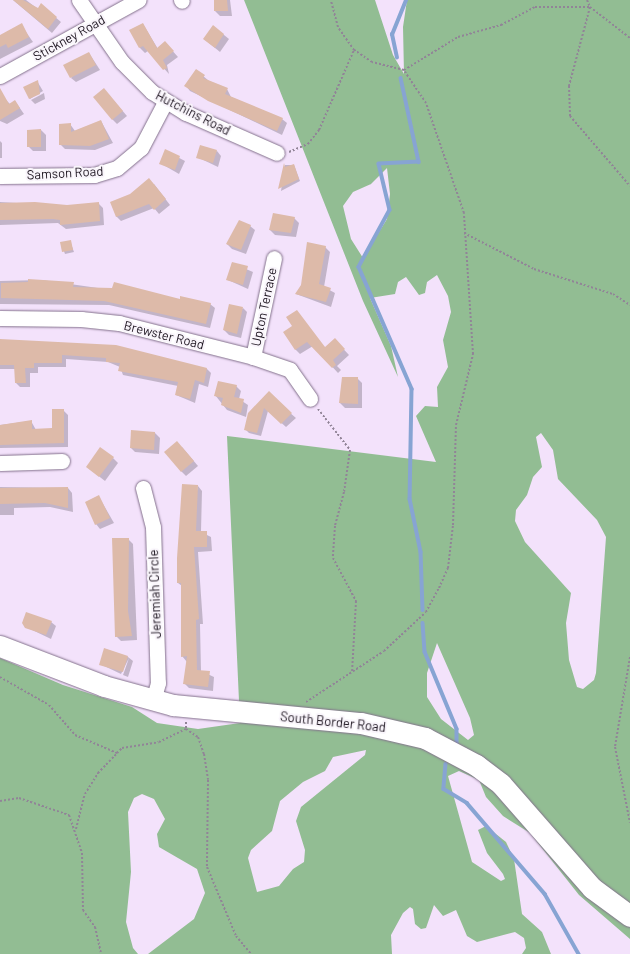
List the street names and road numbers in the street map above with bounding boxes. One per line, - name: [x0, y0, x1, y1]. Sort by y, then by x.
- street label: Stickney Road: [30, 12, 108, 64]
- street label: Hutchins Road: [153, 88, 233, 138]
- street label: Samson Road: [26, 163, 104, 183]
- street label: Upton Terrace: [248, 266, 280, 348]
- street label: Brewster Road: [122, 317, 206, 353]
- street label: Jeremiah Circle: [146, 549, 164, 639]
- street label: South Border Road: [279, 709, 387, 735]

